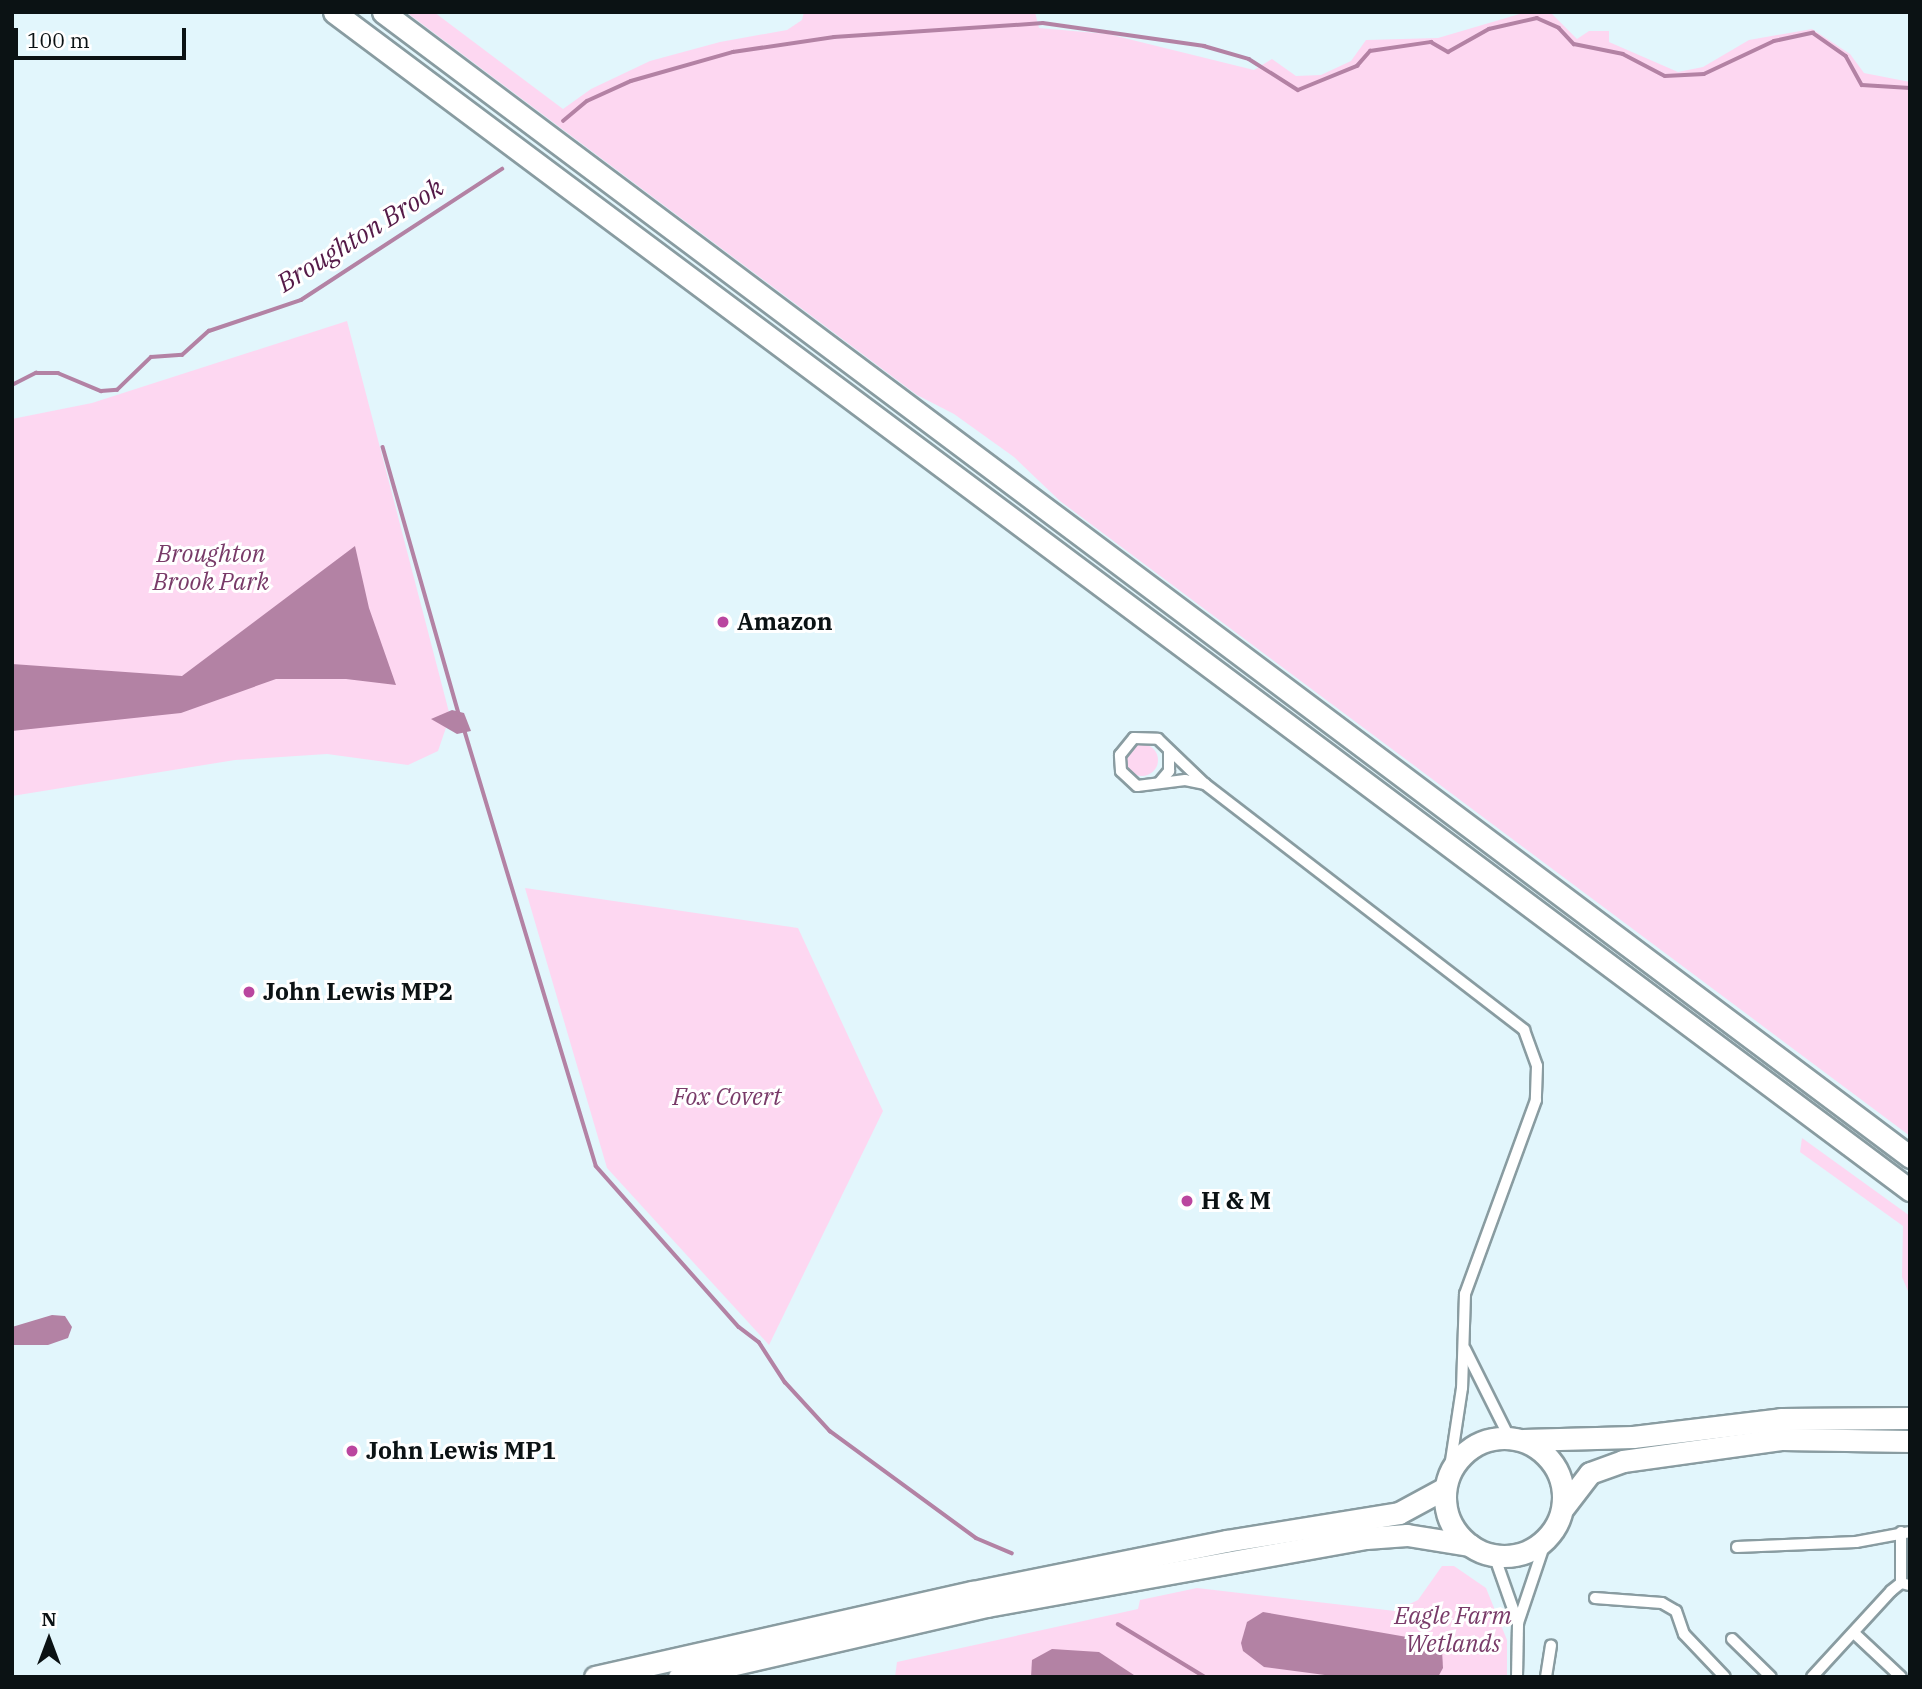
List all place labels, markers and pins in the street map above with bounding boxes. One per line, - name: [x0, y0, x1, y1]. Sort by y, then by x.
- place label: Amazon: [737, 608, 833, 636]
- marker: Amazon: [715, 614, 731, 630]
- place label: John Lewis MP2: [263, 978, 453, 1006]
- marker: John Lewis MP2: [241, 984, 257, 1000]
- place label: H & M: [1201, 1187, 1271, 1215]
- marker: H & M: [1179, 1193, 1195, 1209]
- place label: John Lewis MP1: [366, 1437, 556, 1465]
- marker: John Lewis MP1: [344, 1443, 360, 1459]

